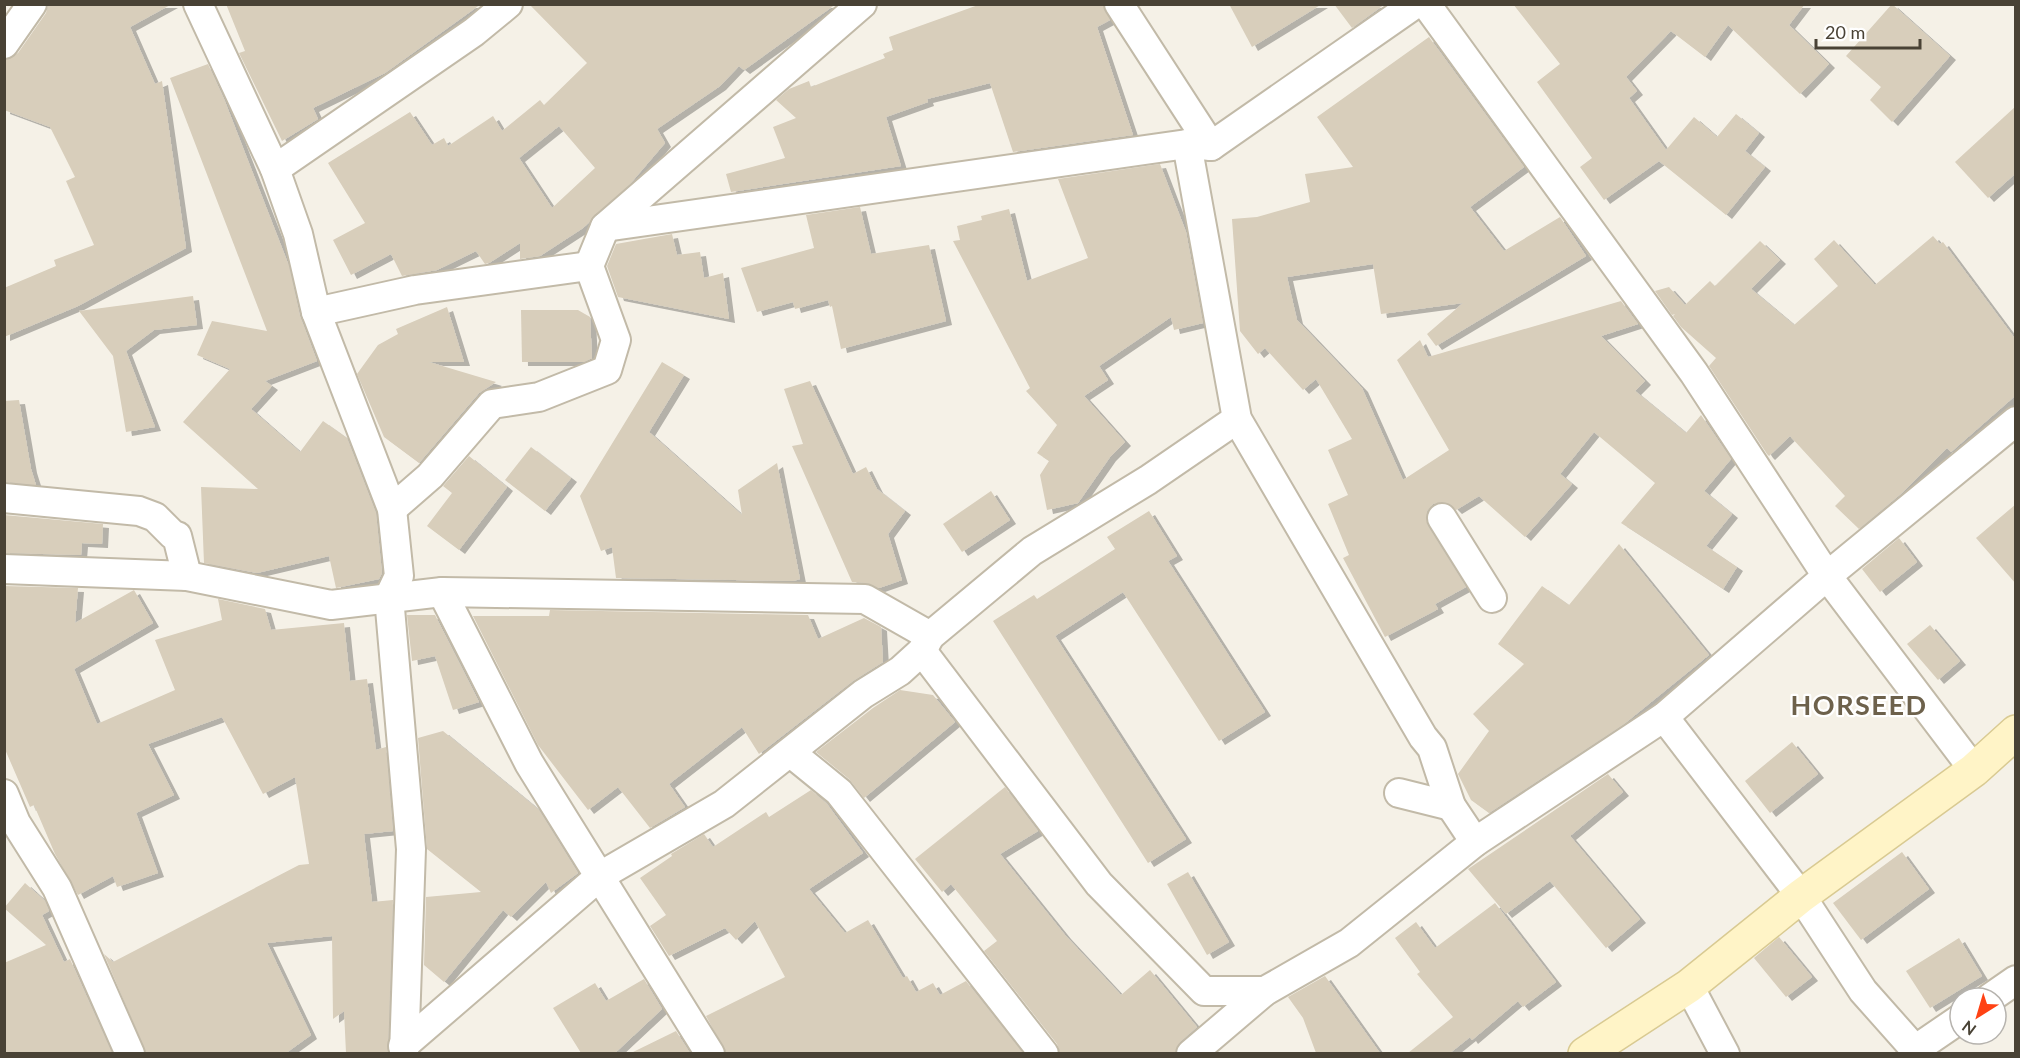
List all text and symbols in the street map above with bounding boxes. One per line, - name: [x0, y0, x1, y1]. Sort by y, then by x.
- scale bar: [1816, 12, 1920, 50]
- text: 20 m: [1825, 21, 1865, 43]
- district label: HORSEED: [1791, 688, 1927, 721]
- north arrow: [1948, 986, 2008, 1046]
- text: N: [1958, 1017, 1979, 1040]

